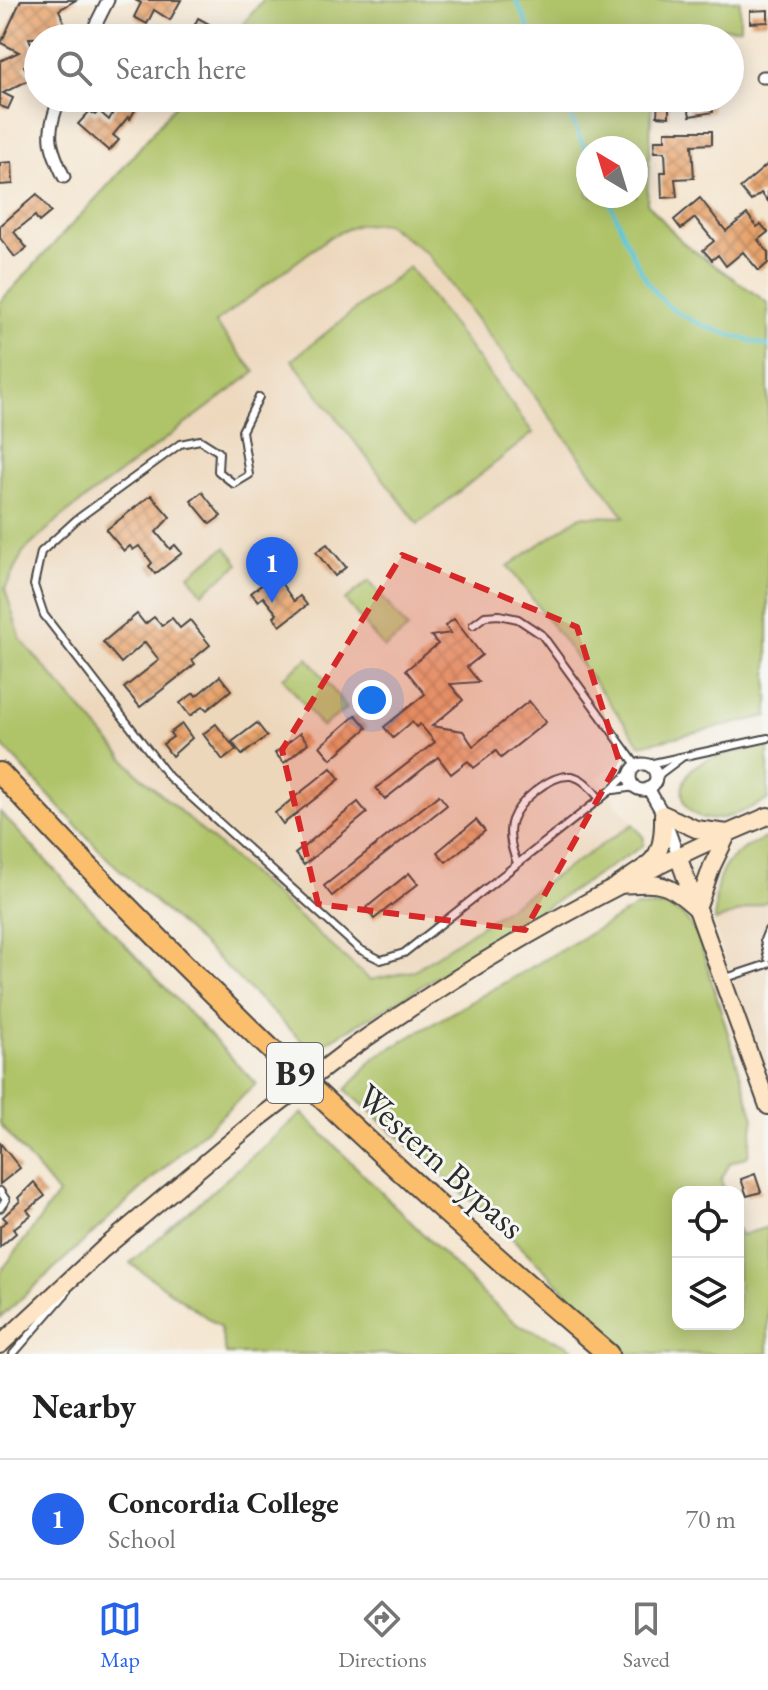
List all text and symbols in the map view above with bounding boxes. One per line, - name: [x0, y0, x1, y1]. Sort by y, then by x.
- search box: [24, 24, 744, 112]
- icon: search: [52, 46, 96, 90]
- text: Search here: [116, 49, 246, 88]
- north arrow: [576, 136, 648, 208]
- pin: 1: [246, 537, 298, 603]
- your location: [352, 680, 392, 720]
- road number: B9: [267, 1043, 323, 1103]
- street label: Western Bypass: [347, 1073, 535, 1249]
- map controls: [672, 1186, 744, 1330]
- button: locate: [672, 1186, 744, 1258]
- button: layers: [672, 1258, 744, 1330]
- text: Nearby: [32, 1384, 136, 1428]
- text: Concordia College: [108, 1483, 339, 1522]
- text: 1: [51, 1502, 65, 1536]
- text: 70 m: [686, 1502, 736, 1536]
- text: School: [108, 1522, 176, 1556]
- tab: Map: [98, 1597, 142, 1674]
- tab: Directions: [338, 1597, 427, 1674]
- tab: Saved: [623, 1597, 670, 1674]

